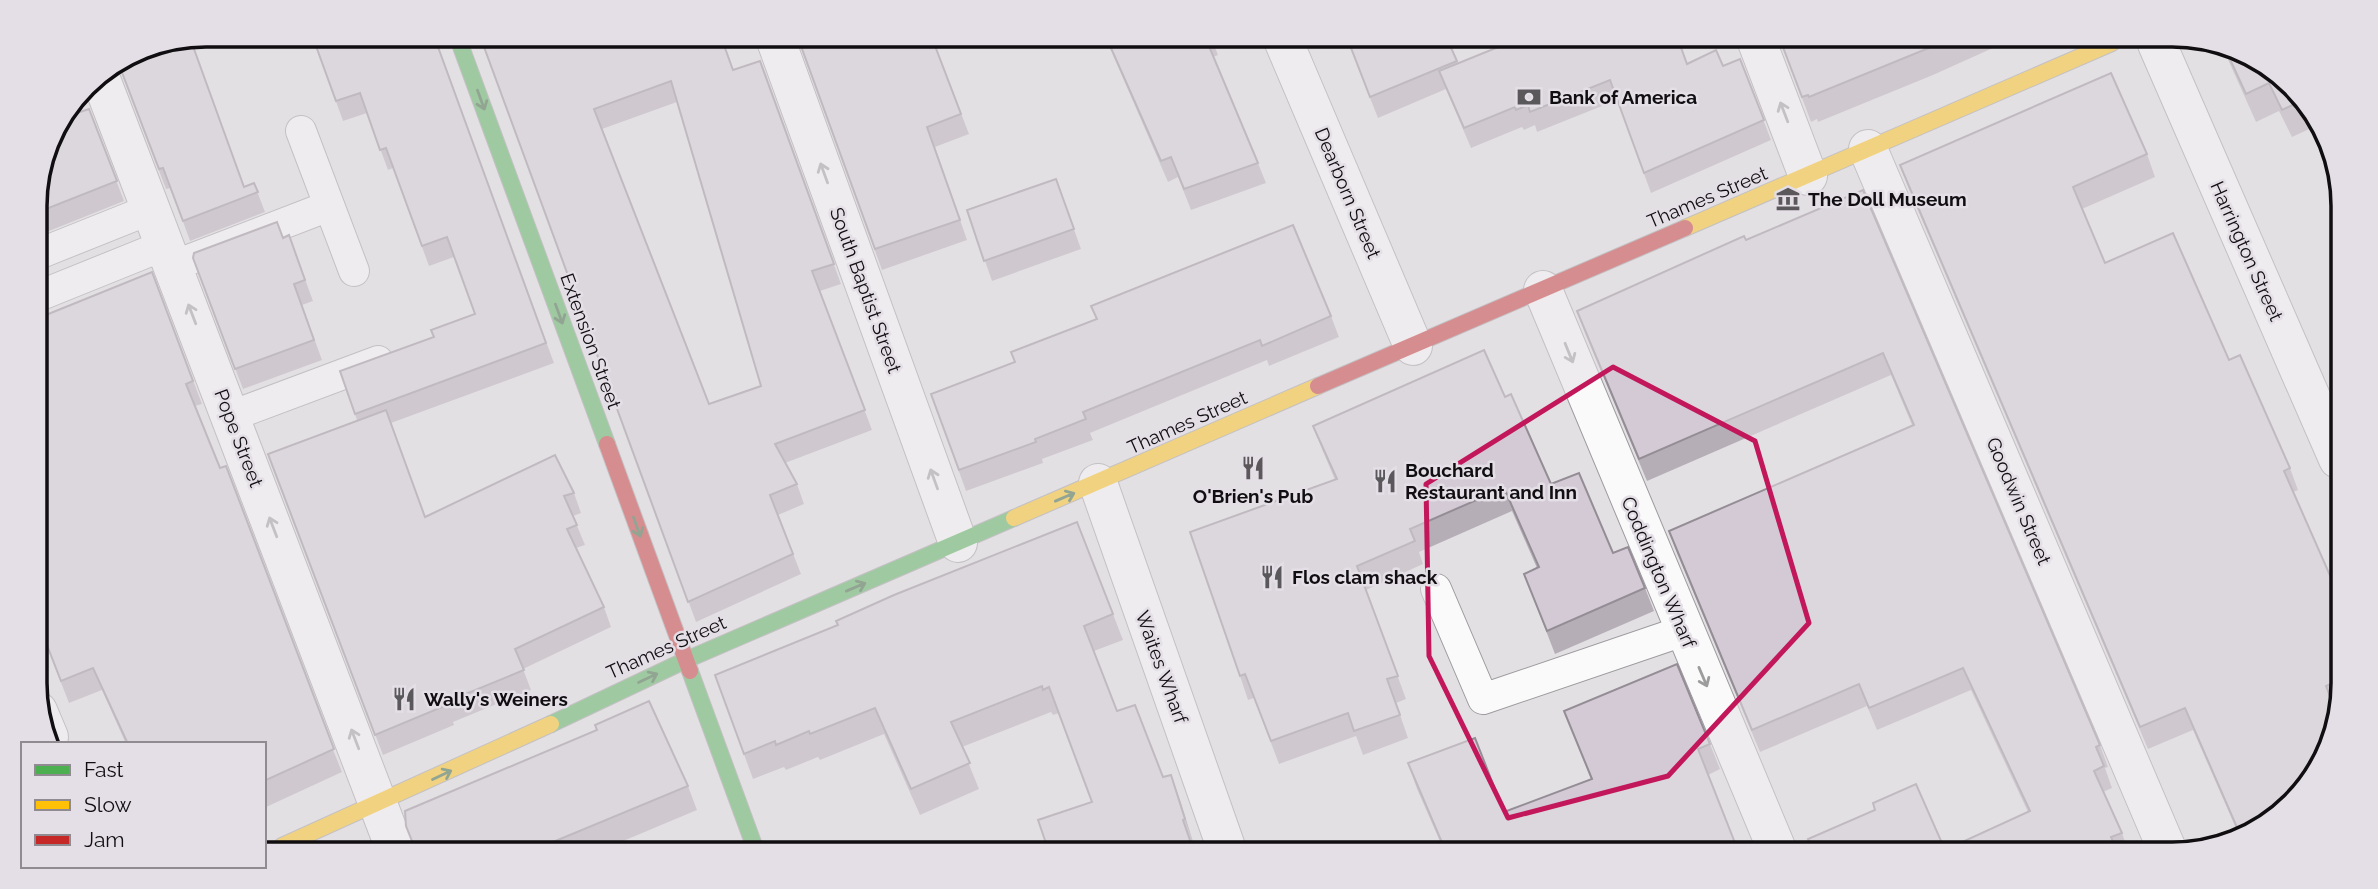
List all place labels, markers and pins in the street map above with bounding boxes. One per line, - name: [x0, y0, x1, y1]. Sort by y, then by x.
- bank icon: Bank of America: [1515, 83, 1543, 111]
- place label: Bank of America: [1549, 86, 1697, 108]
- museum icon: The Doll Museum: [1774, 185, 1802, 213]
- place label: The Doll Museum: [1808, 188, 1967, 210]
- restaurant icon: O'Brien's Pub: [1239, 454, 1267, 482]
- place label: Bouchard Restaurant and Inn: [1405, 459, 1577, 503]
- restaurant icon: Bouchard Restaurant and Inn: [1371, 467, 1399, 495]
- place label: O'Brien's Pub: [1193, 485, 1313, 507]
- restaurant icon: Flos clam shack: [1258, 563, 1286, 591]
- place label: Flos clam shack: [1292, 566, 1438, 588]
- restaurant icon: Wally's Weiners: [390, 685, 418, 713]
- place label: Wally's Weiners: [424, 688, 568, 710]

